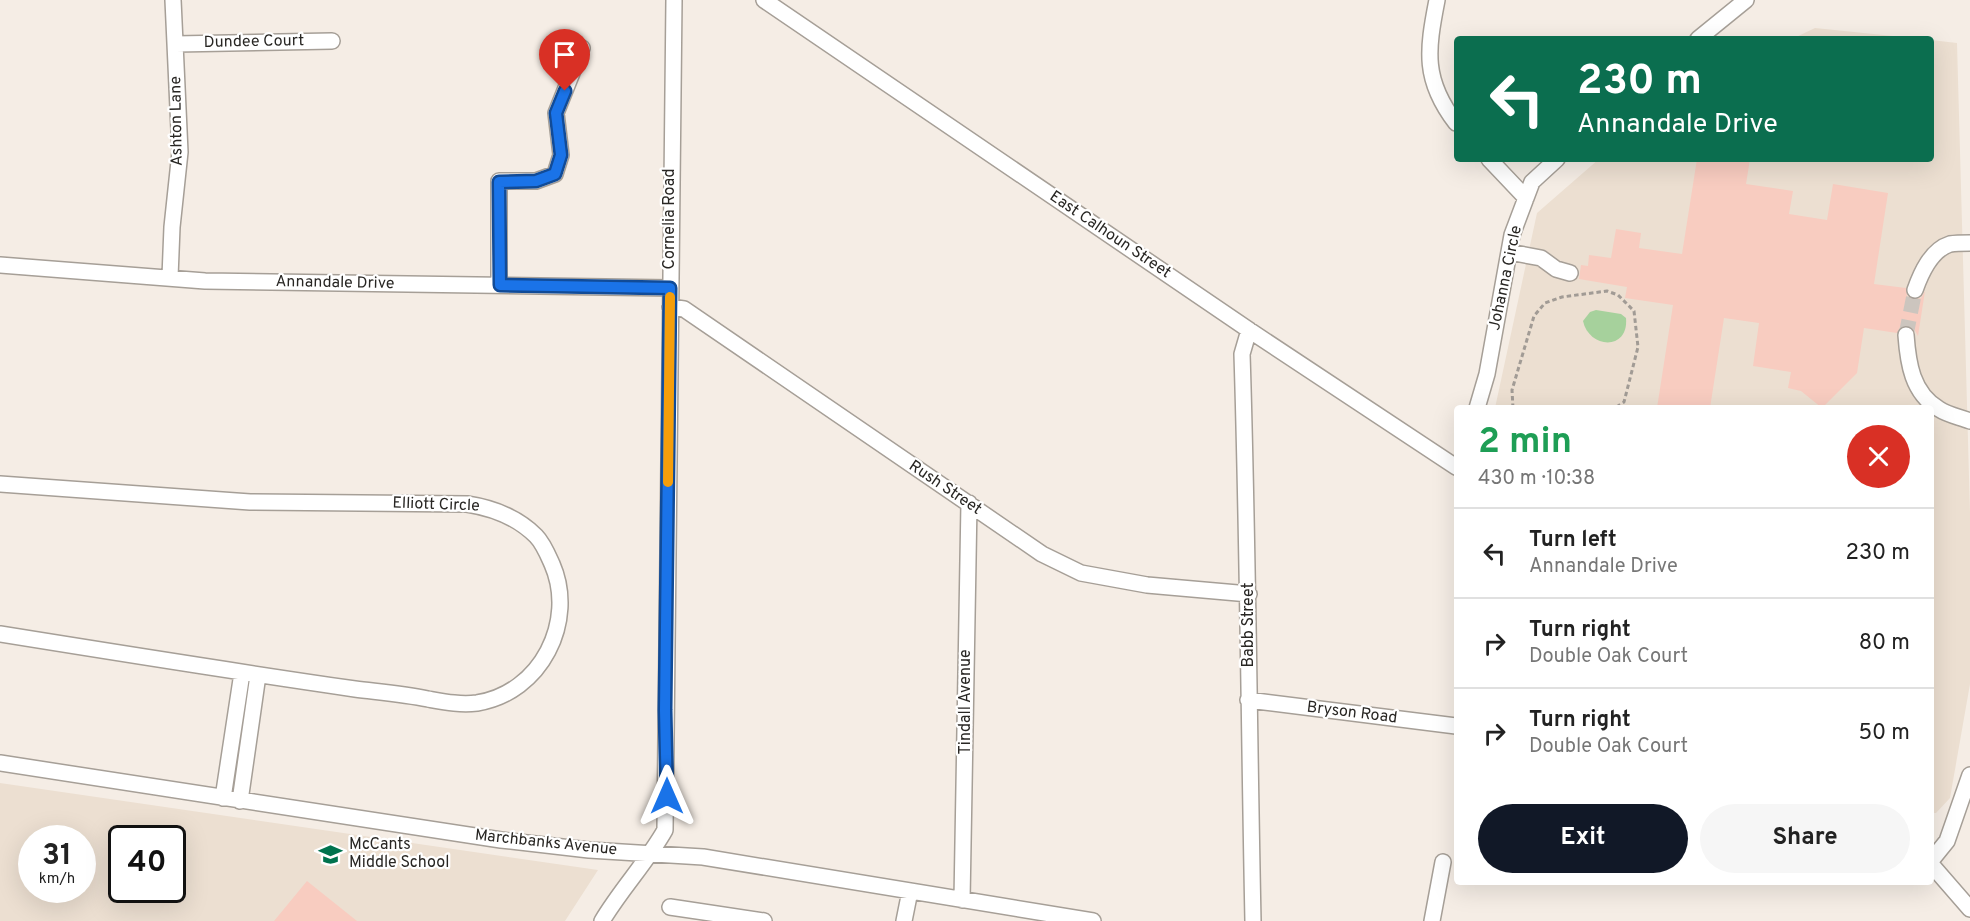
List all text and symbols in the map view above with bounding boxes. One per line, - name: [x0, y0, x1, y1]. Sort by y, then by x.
- pin: [539, 29, 590, 91]
- street label: Dundee Court: [204, 31, 304, 53]
- icon: arrive: [548, 38, 581, 71]
- text: 230 m: [1577, 56, 1702, 109]
- icon: left: [1478, 60, 1556, 138]
- street label: Ashton Lane: [166, 76, 188, 166]
- text: Annandale Drive: [1577, 108, 1778, 142]
- street label: Cornelia Road: [660, 169, 680, 269]
- street label: East Calhoun Street: [1045, 187, 1175, 283]
- street label: Johanna Circle: [1485, 224, 1527, 332]
- street label: Annandale Drive: [275, 272, 395, 294]
- text: 2 min: [1478, 420, 1572, 466]
- button: close: [1847, 425, 1910, 488]
- street label: Rush Street: [905, 456, 985, 520]
- text: 430 m · 10:38: [1478, 466, 1595, 492]
- street label: Elliott Circle: [392, 493, 480, 517]
- text: Turn left: [1529, 527, 1617, 554]
- icon: left: [1478, 537, 1511, 570]
- text: 230 m: [1846, 540, 1910, 567]
- text: Annandale Drive: [1529, 554, 1678, 580]
- street label: Babb Street: [1239, 583, 1259, 667]
- text: Turn right: [1529, 617, 1631, 644]
- icon: right: [1478, 627, 1511, 660]
- text: 80 m: [1859, 630, 1910, 657]
- text: Double Oak Court: [1529, 644, 1688, 670]
- street label: Tindall Avenue: [956, 649, 976, 755]
- street label: Bryson Road: [1306, 698, 1398, 728]
- text: Turn right: [1529, 707, 1631, 734]
- icon: right: [1478, 717, 1511, 750]
- text: 50 m: [1858, 720, 1910, 747]
- text: Double Oak Court: [1529, 734, 1688, 760]
- position arrow: [635, 764, 699, 828]
- button: Exit: [1478, 804, 1688, 873]
- button: Share: [1700, 804, 1910, 873]
- speed limit sign: 40: [108, 825, 186, 903]
- street label: Marchbanks Avenue: [474, 826, 618, 860]
- place label: McCants Middle School: [349, 835, 449, 873]
- text: 31: [42, 838, 72, 875]
- school or university icon: McCants Middle School: [318, 841, 344, 867]
- text: km/h: [39, 870, 75, 889]

